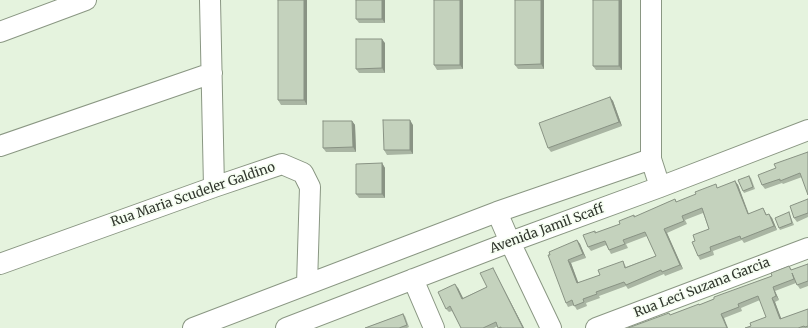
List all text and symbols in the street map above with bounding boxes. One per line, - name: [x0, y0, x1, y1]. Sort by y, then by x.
- street label: Rua Maria Scudeler Galdino: [109, 160, 277, 230]
- street label: Avenida Jamil Scaff: [488, 201, 606, 257]
- street label: Rua Leci Suzana Garcia: [632, 255, 772, 321]

